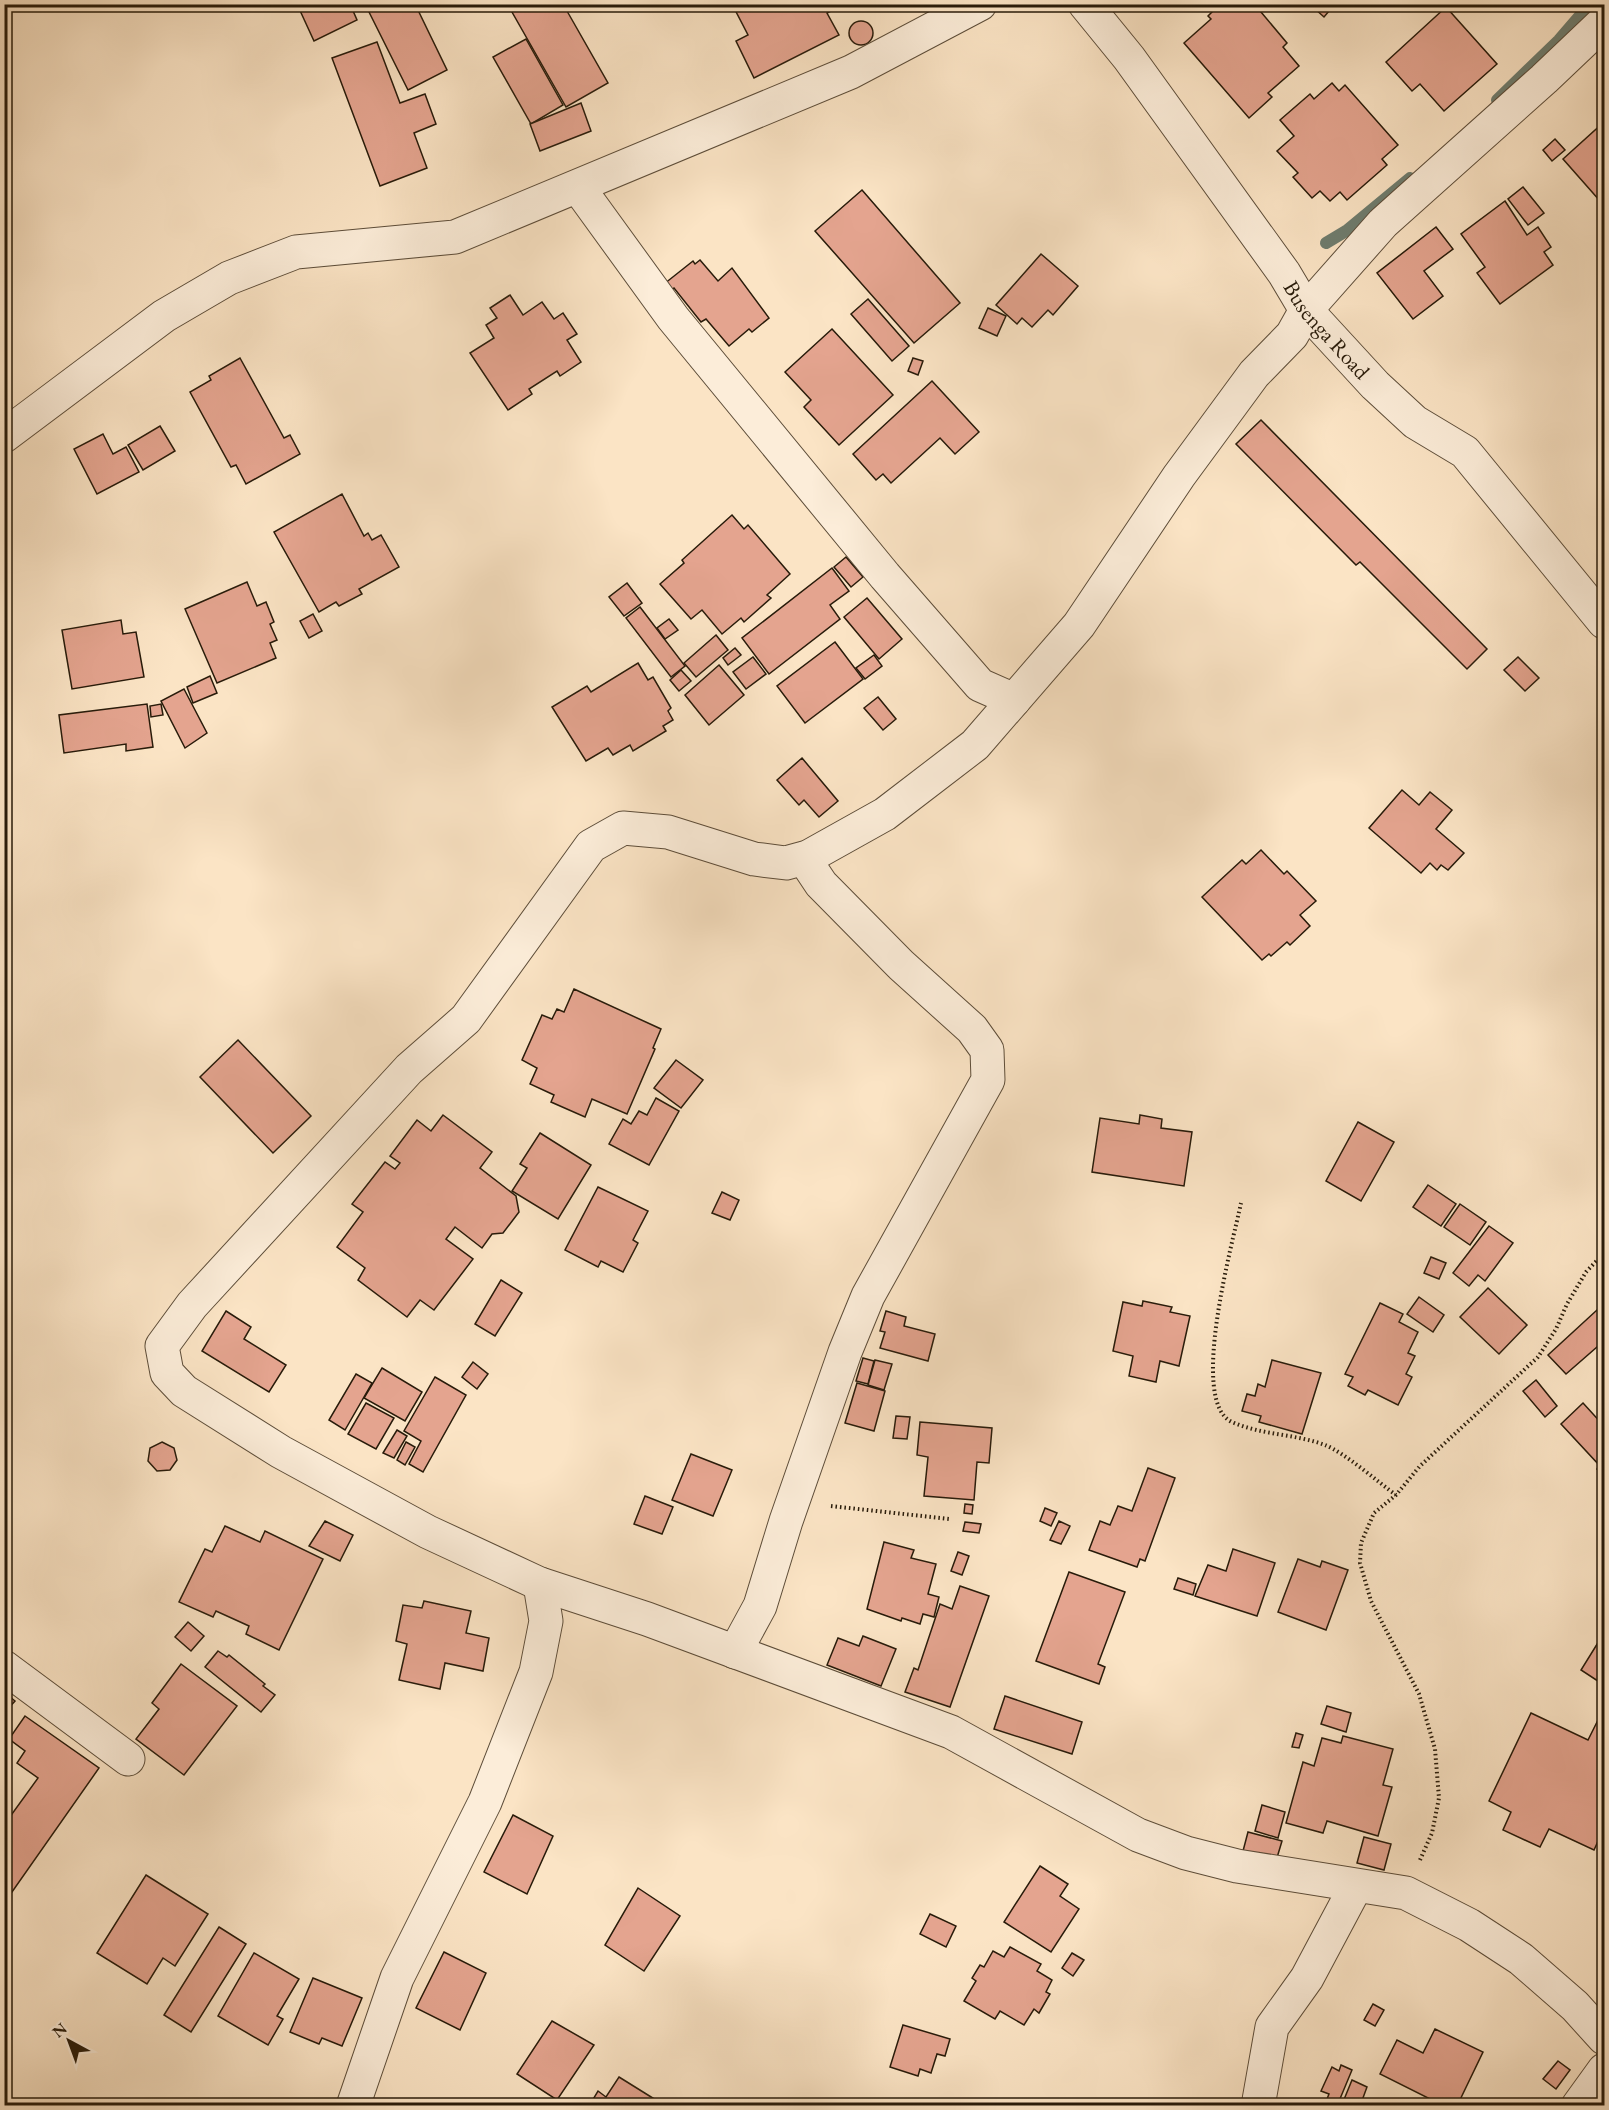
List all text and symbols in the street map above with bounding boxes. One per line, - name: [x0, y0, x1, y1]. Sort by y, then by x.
- street label: Busenga Road: [1277, 275, 1377, 386]
- north arrow: [39, 2011, 99, 2071]
- text: N: [48, 2018, 71, 2042]

